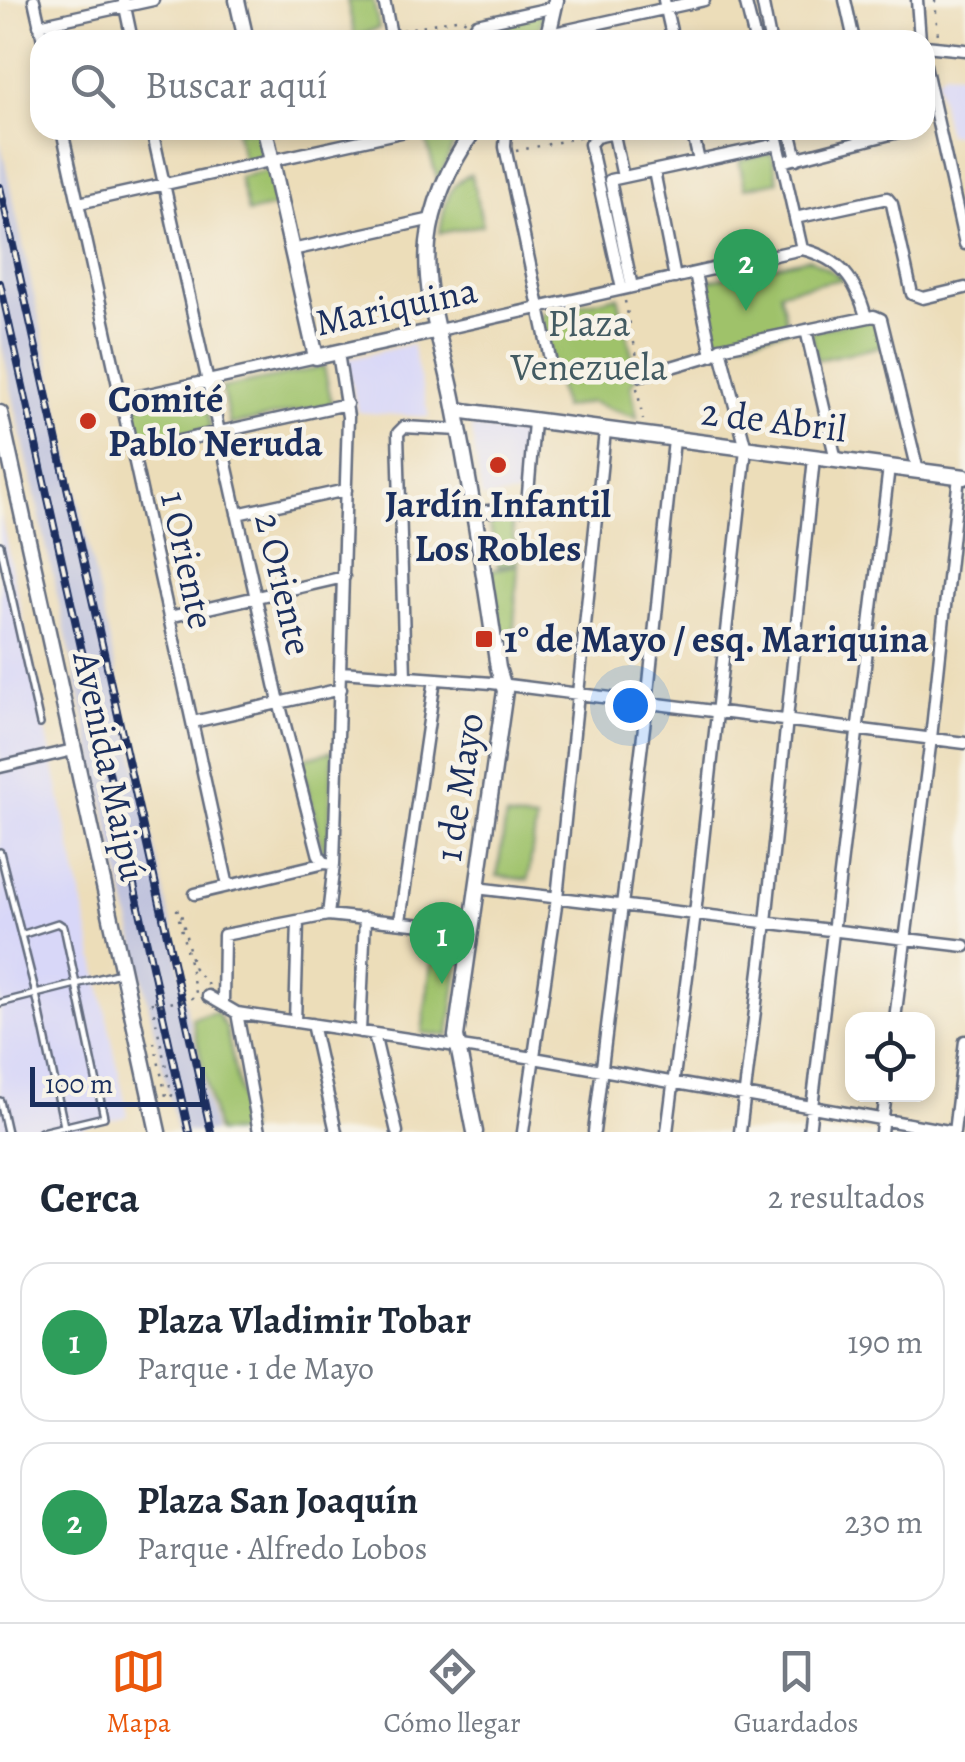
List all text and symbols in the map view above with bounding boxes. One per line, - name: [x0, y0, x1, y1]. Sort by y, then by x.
- search box: [30, 30, 935, 140]
- icon: search: [65, 58, 120, 113]
- text: Buscar aquí: [145, 59, 328, 111]
- pin: 2: [714, 228, 778, 311]
- street label: Mariquina: [310, 263, 482, 349]
- park label: Plaza Venezuela: [509, 297, 668, 393]
- place label: Comité Pablo Neruda: [108, 373, 323, 469]
- street label: 2 de Abril: [698, 385, 850, 455]
- marker: Comité Pablo Neruda: [77, 410, 99, 432]
- marker: Jardín Infantil Los Robles: [487, 454, 509, 476]
- place label: Jardín Infantil Los Robles: [385, 478, 611, 574]
- street label: 1 Oriente: [148, 486, 228, 634]
- street label: 2 Oriente: [242, 508, 326, 660]
- place label: 1° de Mayo / esq. Mariquina: [504, 613, 930, 665]
- marker: 1° de Mayo / esq. Mariquina: [473, 628, 495, 650]
- street label: Avenida Maipú: [60, 646, 160, 886]
- your location: [605, 680, 656, 731]
- street label: 1 de Mayo: [422, 709, 496, 865]
- pin: 1: [410, 902, 474, 984]
- map controls: [845, 1012, 935, 1102]
- button: locate: [845, 1012, 935, 1102]
- scale bar: [30, 1062, 205, 1106]
- text: 100 m: [45, 1065, 113, 1103]
- text: Cerca: [40, 1169, 139, 1226]
- text: 2 resultados: [768, 1175, 925, 1219]
- text: Plaza Vladimir Tobar: [137, 1294, 471, 1346]
- text: 1: [69, 1320, 80, 1364]
- text: 190 m: [847, 1320, 923, 1364]
- text: Parque · 1 de Mayo: [137, 1346, 374, 1390]
- text: Plaza San Joaquín: [137, 1474, 418, 1526]
- text: 2: [67, 1500, 82, 1544]
- text: 230 m: [844, 1500, 923, 1544]
- text: Parque · Alfredo Lobos: [137, 1526, 427, 1570]
- tab: Mapa: [106, 1644, 171, 1742]
- tab: Cómo llegar: [384, 1644, 521, 1742]
- tab: Guardados: [734, 1644, 859, 1742]

